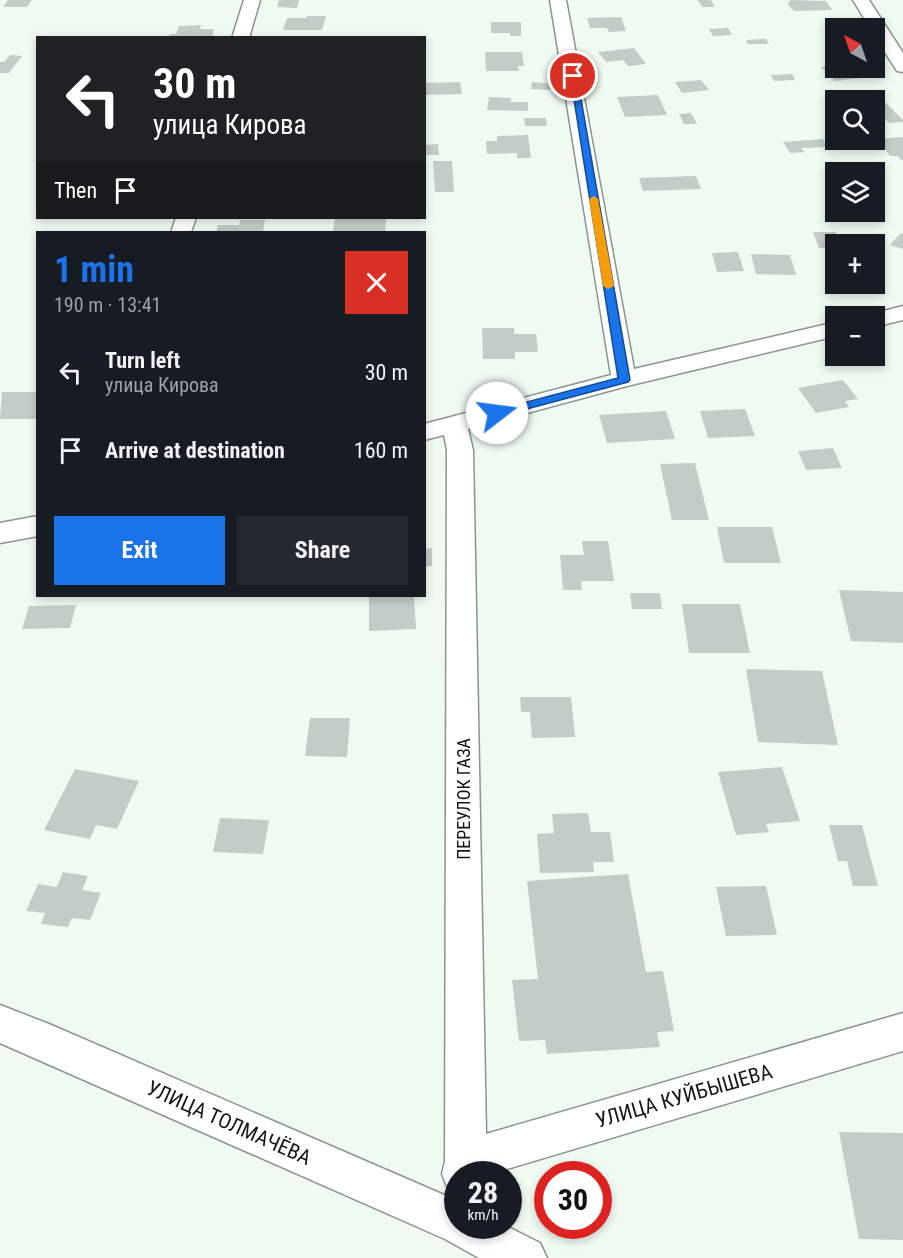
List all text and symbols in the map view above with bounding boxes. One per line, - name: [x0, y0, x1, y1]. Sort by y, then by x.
- north arrow: [825, 18, 885, 78]
- map controls: [825, 18, 885, 366]
- pin: [547, 50, 598, 101]
- text: 30 m: [153, 59, 236, 108]
- icon: arrive: [556, 59, 589, 92]
- icon: left: [54, 60, 132, 138]
- button: search: [825, 90, 885, 150]
- text: улица Кирова: [153, 109, 307, 141]
- button: layers: [825, 162, 885, 222]
- icon: arrive: [109, 174, 142, 207]
- text: Then: [54, 178, 97, 203]
- button: +: [825, 234, 885, 294]
- text: 1 min: [54, 249, 134, 291]
- button: close: [345, 251, 408, 314]
- text: 190 m · 13:41: [54, 293, 161, 317]
- button: −: [825, 306, 885, 366]
- text: Turn left: [105, 348, 180, 373]
- icon: left: [54, 356, 87, 389]
- text: 30 m: [365, 360, 408, 385]
- text: улица Кирова: [105, 373, 219, 397]
- position arrow: [465, 381, 529, 445]
- icon: arrive: [54, 434, 87, 467]
- text: Arrive at destination: [105, 438, 285, 463]
- text: 160 m: [354, 438, 408, 463]
- button: Exit: [54, 516, 225, 585]
- button: Share: [237, 516, 408, 585]
- street label: ПЕРЕУЛОК ГАЗА: [453, 738, 474, 860]
- street label: УЛИЦА КУЙБЫШЕВА: [593, 1059, 775, 1133]
- street label: УЛИЦА ТОЛМАЧЁВА: [143, 1076, 315, 1170]
- speed limit sign: 30: [534, 1161, 612, 1239]
- text: 28: [468, 1175, 498, 1210]
- text: km/h: [468, 1206, 498, 1224]

